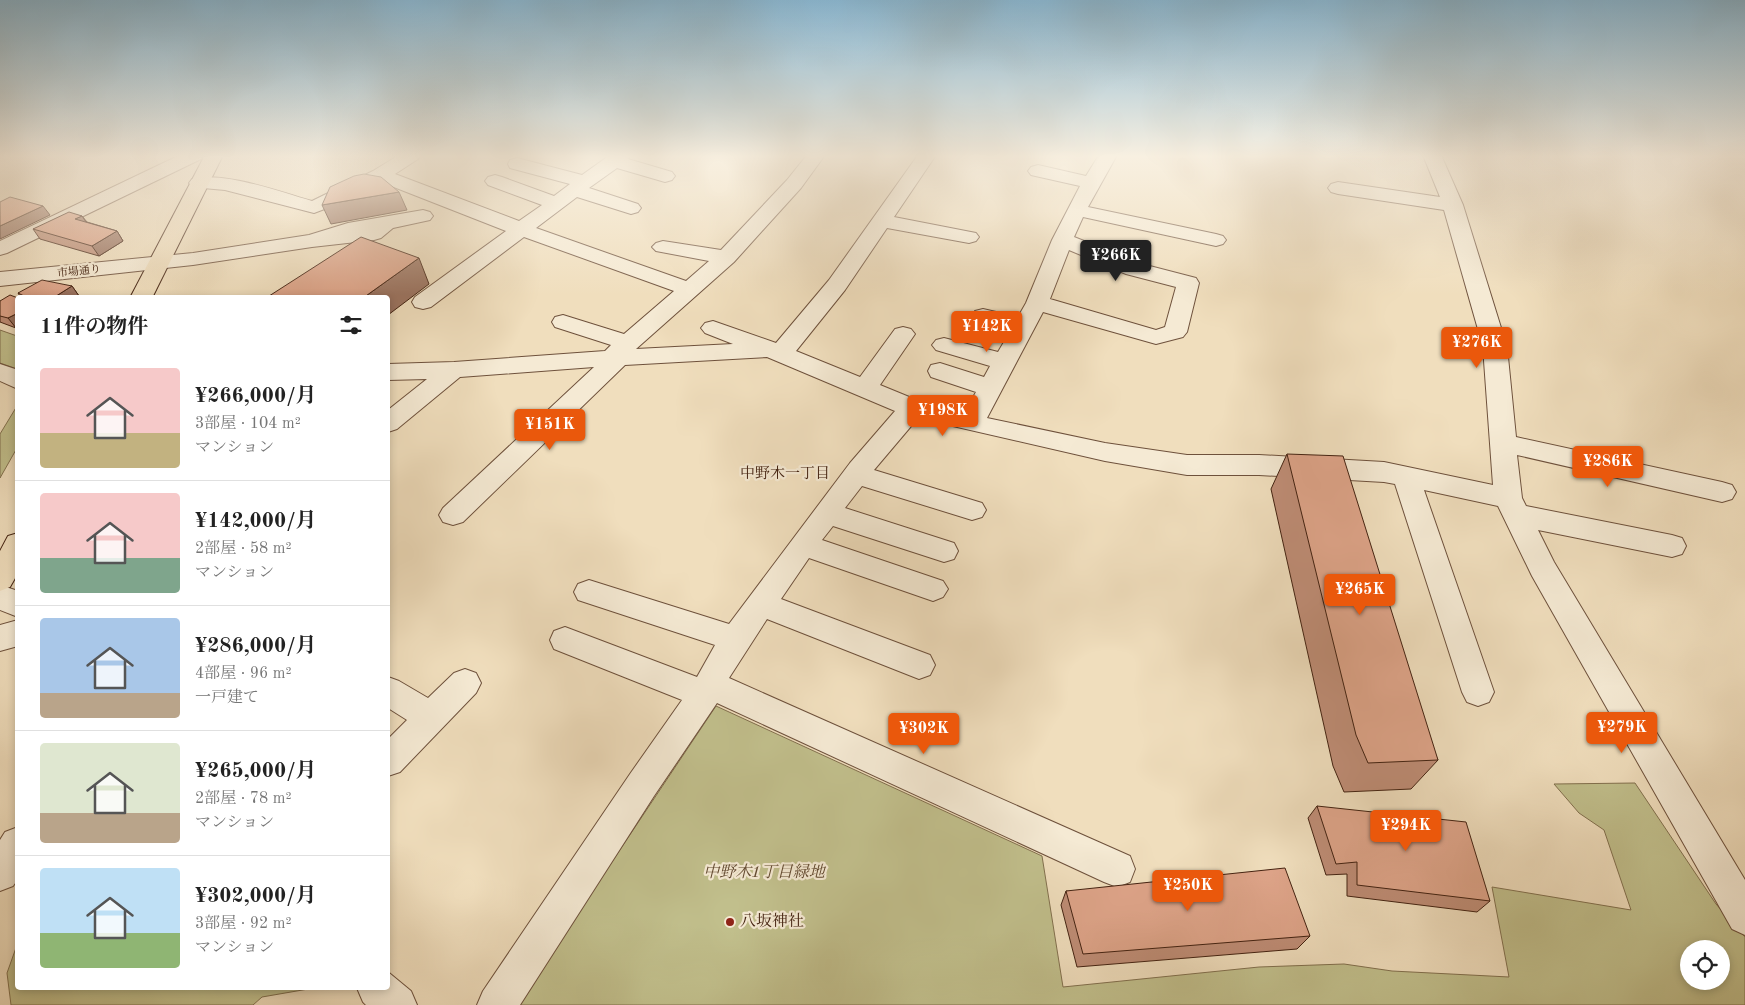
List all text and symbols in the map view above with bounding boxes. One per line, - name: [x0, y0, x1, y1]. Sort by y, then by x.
- pin: ¥266K: [1081, 240, 1151, 282]
- text: ¥266K: [1091, 248, 1141, 264]
- street label: 市場通り: [56, 262, 101, 280]
- pin: ¥142K: [952, 310, 1022, 353]
- icon: filters: [337, 311, 365, 339]
- text: 11件の物件: [40, 317, 148, 338]
- text: ¥142K: [962, 319, 1012, 335]
- pin: ¥276K: [1442, 326, 1512, 369]
- text: ¥276K: [1452, 335, 1502, 351]
- text: ¥266,000/月: [195, 386, 317, 407]
- icon: home: [80, 388, 140, 448]
- pin: ¥198K: [908, 394, 978, 437]
- text: ¥198K: [918, 403, 968, 419]
- pin: ¥151K: [515, 408, 585, 451]
- text: 3部屋 · 104 m²: [195, 416, 301, 432]
- text: ¥151K: [525, 417, 575, 433]
- text: マンション: [195, 440, 274, 456]
- pin: ¥286K: [1573, 446, 1643, 488]
- text: ¥286K: [1583, 454, 1633, 470]
- district label: 中野木一丁目: [740, 465, 830, 482]
- text: ¥142,000/月: [195, 511, 317, 532]
- icon: home: [80, 513, 140, 573]
- text: 2部屋 · 58 m²: [195, 541, 292, 557]
- text: マンション: [195, 565, 274, 581]
- pin: ¥265K: [1325, 574, 1395, 616]
- text: ¥265K: [1335, 582, 1385, 598]
- text: ¥286,000/月: [195, 636, 317, 657]
- icon: home: [80, 638, 140, 698]
- text: 4部屋 · 96 m²: [195, 666, 292, 682]
- text: 一戸建て: [195, 690, 259, 706]
- pin: ¥302K: [889, 712, 959, 755]
- pin: ¥279K: [1587, 712, 1657, 754]
- text: ¥279K: [1597, 720, 1647, 736]
- text: ¥302K: [899, 721, 949, 737]
- text: ¥265,000/月: [195, 761, 317, 782]
- icon: home: [80, 763, 140, 823]
- text: 2部屋 · 78 m²: [195, 791, 292, 807]
- pin: ¥294K: [1371, 810, 1441, 852]
- text: マンション: [195, 815, 274, 831]
- text: ¥294K: [1381, 818, 1431, 834]
- park label: 中野木1丁目緑地: [703, 863, 827, 881]
- pin: ¥250K: [1153, 870, 1223, 912]
- text: ¥250K: [1163, 878, 1213, 894]
- text: ¥302,000/月: [195, 886, 317, 907]
- icon: home: [80, 888, 140, 948]
- place label: 八坂神社: [740, 912, 804, 930]
- text: 3部屋 · 92 m²: [195, 916, 292, 932]
- marker: 八坂神社: [724, 916, 736, 928]
- text: マンション: [195, 940, 274, 956]
- map controls: [1680, 940, 1730, 990]
- button: locate: [1680, 940, 1730, 990]

